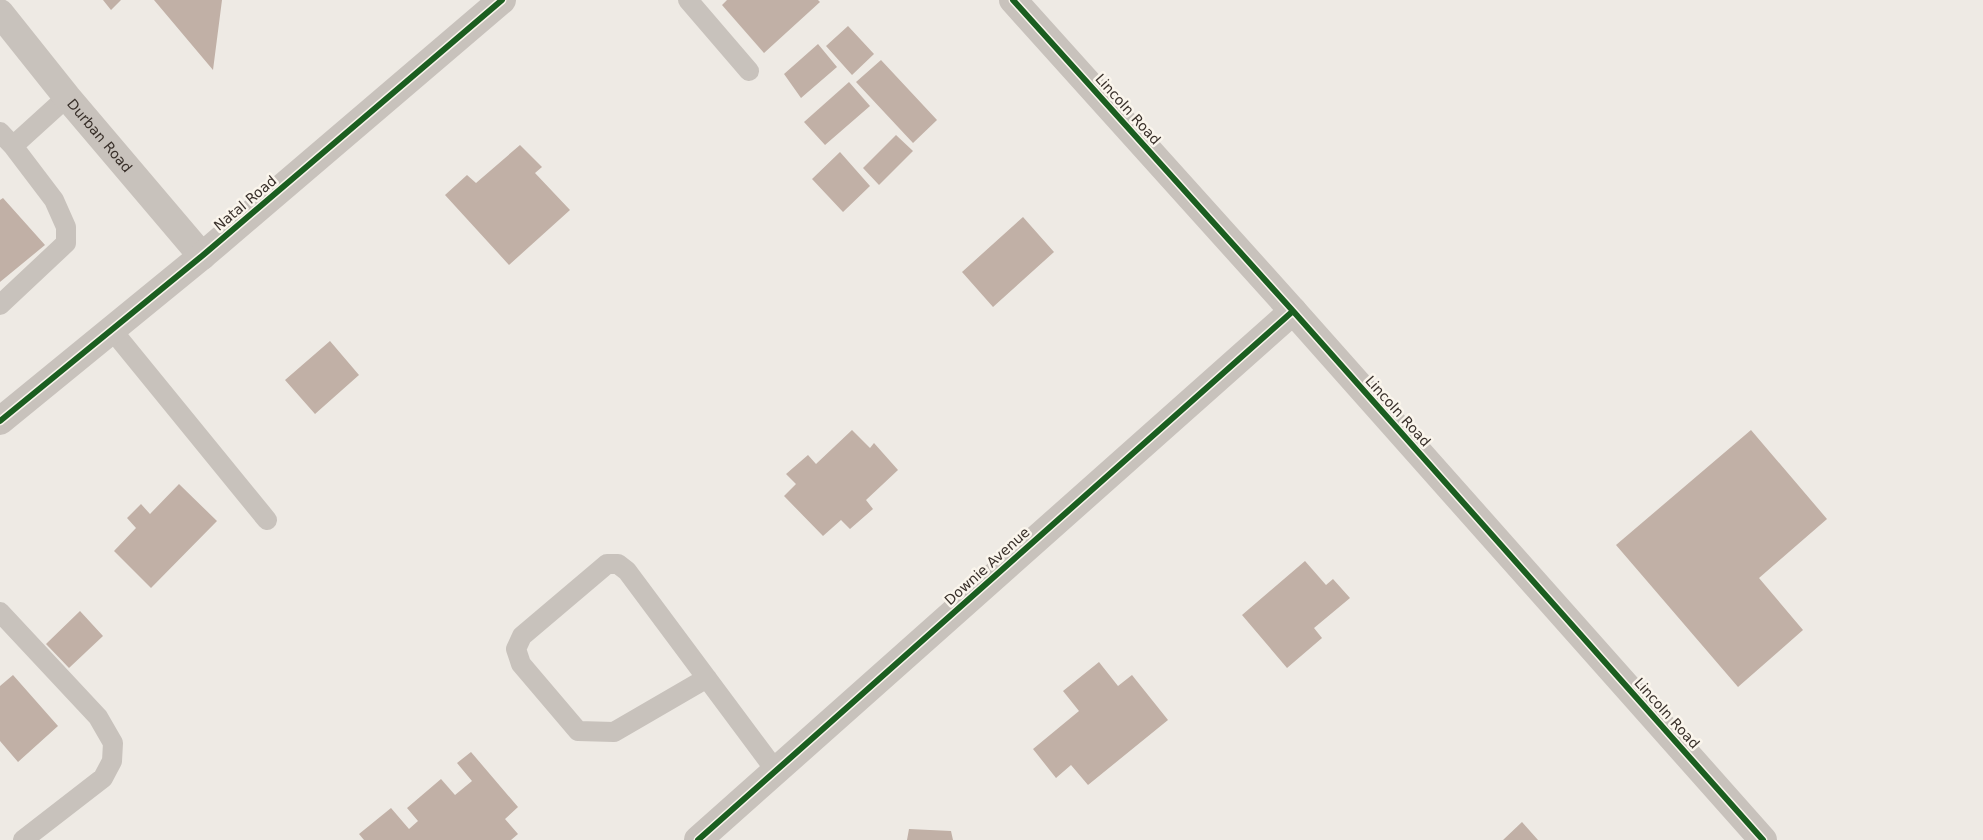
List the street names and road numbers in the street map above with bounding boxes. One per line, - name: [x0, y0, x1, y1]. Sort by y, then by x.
- street label: Lincoln Road: [1092, 71, 1164, 147]
- street label: Durban Road: [64, 96, 135, 176]
- street label: Natal Road: [211, 172, 279, 234]
- street label: Lincoln Road: [1362, 373, 1434, 449]
- street label: Downie Avenue: [941, 524, 1033, 608]
- street label: Lincoln Road: [1631, 675, 1703, 751]

